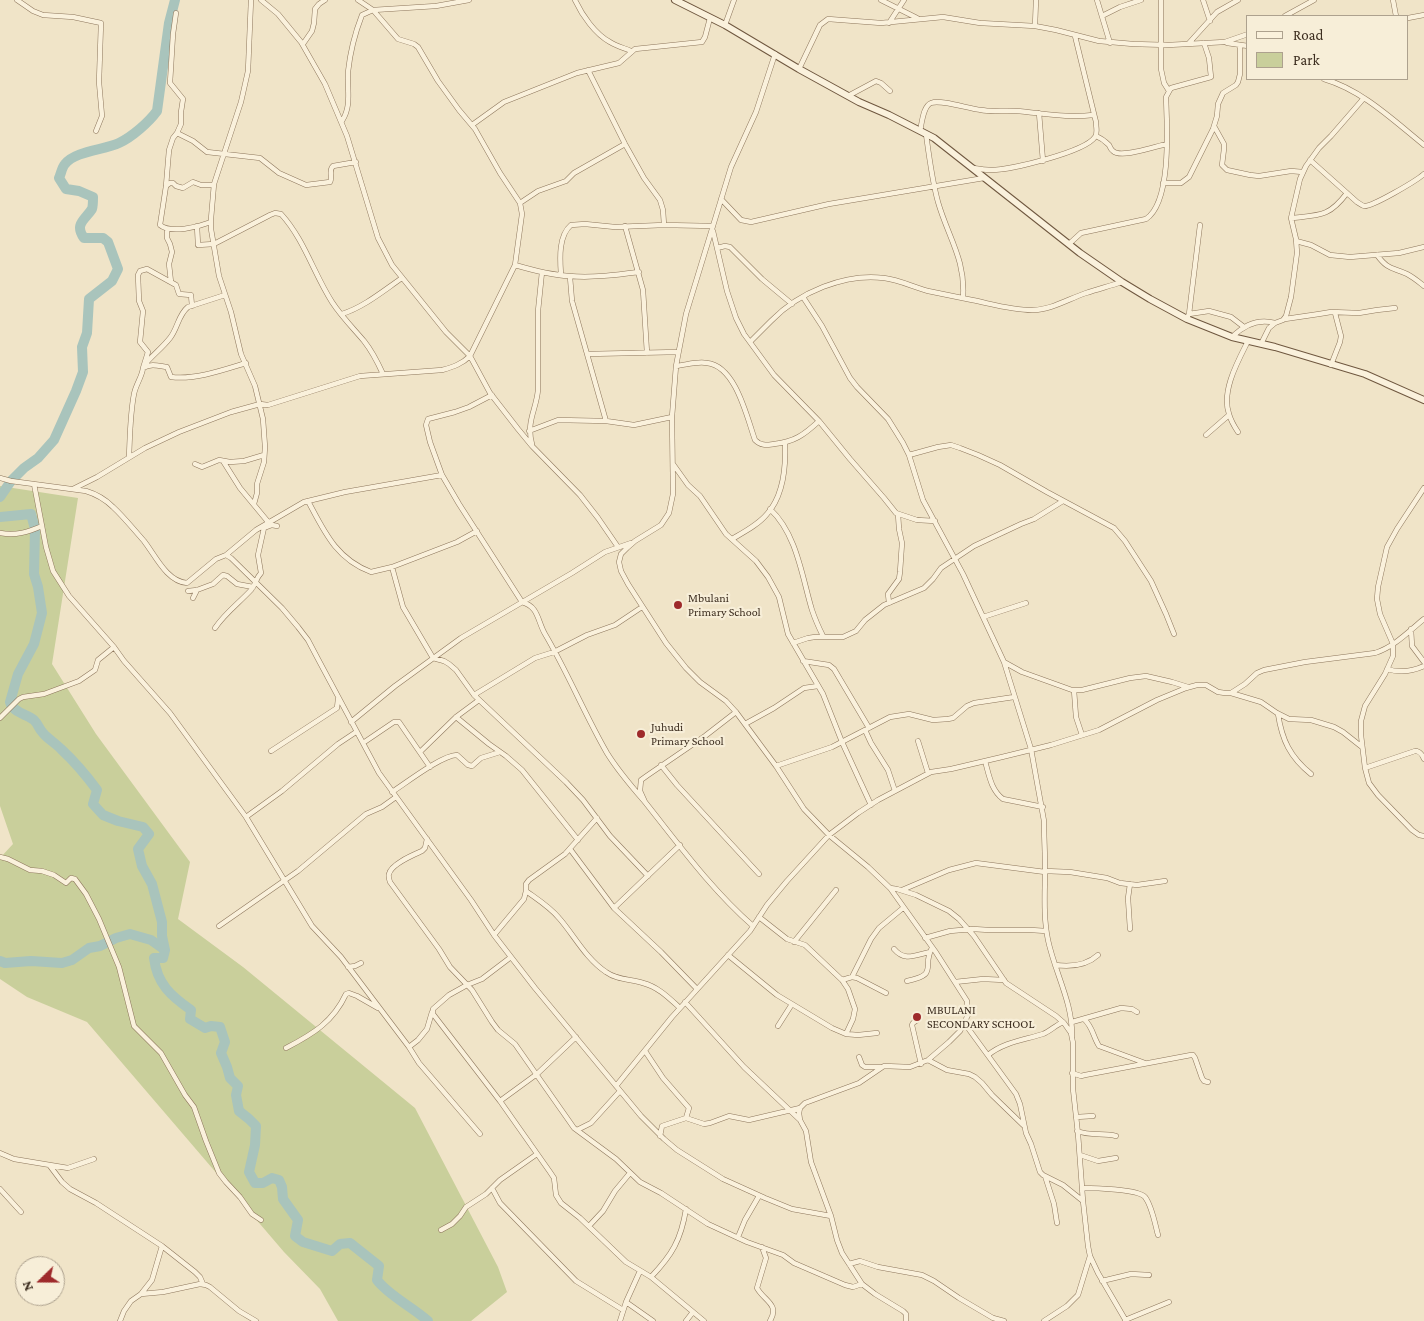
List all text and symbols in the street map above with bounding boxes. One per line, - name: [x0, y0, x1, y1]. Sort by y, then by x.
- legend: [1246, 15, 1409, 80]
- text: Road: [1293, 27, 1323, 43]
- text: Park: [1293, 52, 1320, 68]
- place label: Mbulani Primary School: [688, 591, 761, 619]
- marker: Mbulani Primary School: [672, 599, 684, 611]
- place label: Juhudi Primary School: [651, 720, 724, 748]
- marker: Juhudi Primary School: [635, 728, 647, 740]
- place label: MBULANI SECONDARY SCHOOL: [927, 1003, 1034, 1031]
- marker: MBULANI SECONDARY SCHOOL: [911, 1011, 923, 1023]
- north arrow: [15, 1256, 65, 1306]
- text: N: [18, 1279, 36, 1294]

